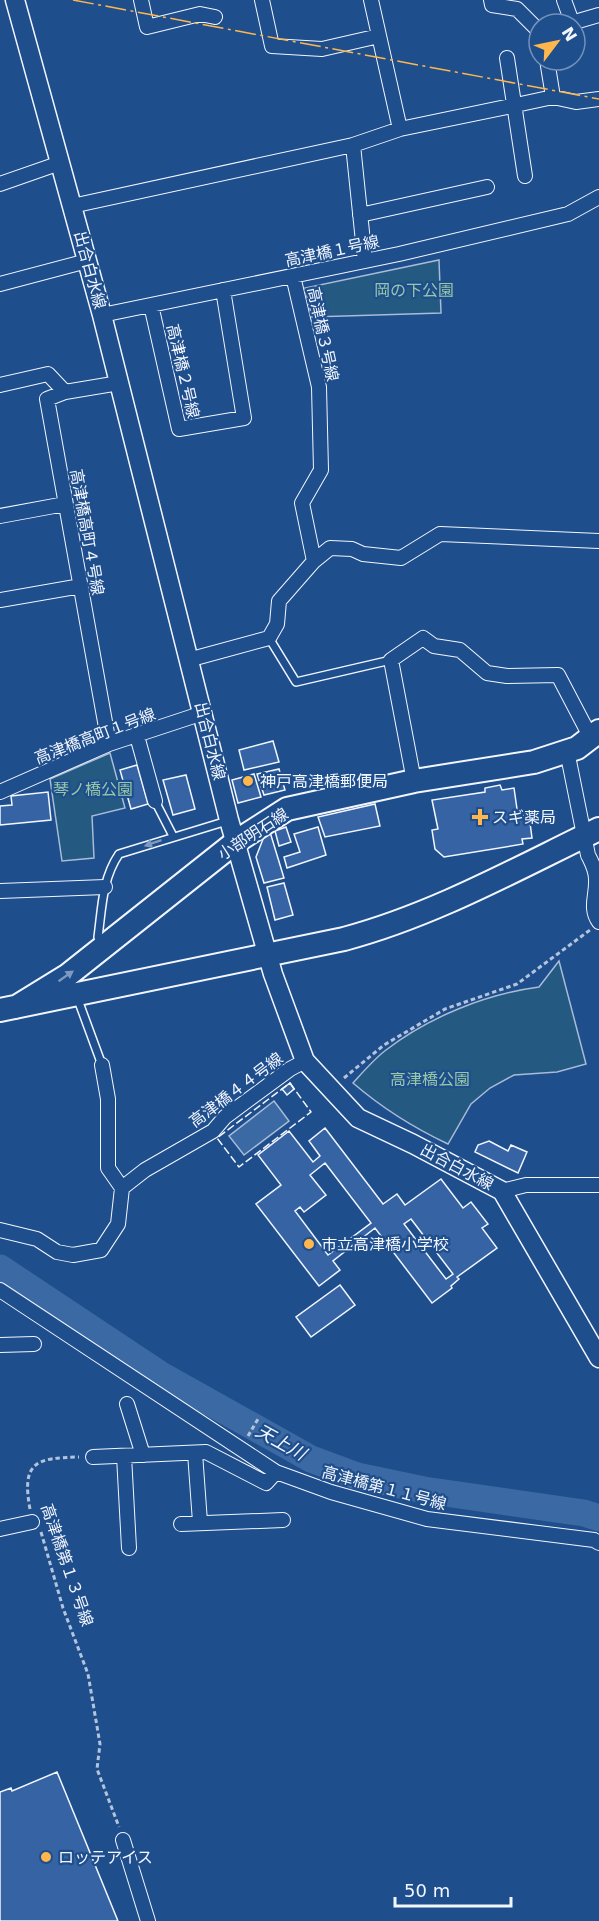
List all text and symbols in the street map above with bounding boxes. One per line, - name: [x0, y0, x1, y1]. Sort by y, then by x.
- north arrow: [527, 12, 587, 72]
- text: N: [558, 24, 581, 45]
- street label: 出合白水線: [70, 229, 110, 311]
- street label: 高津橋１号線: [283, 232, 381, 270]
- park label: 岡の下公園: [374, 281, 454, 300]
- street label: 高津橋３号線: [304, 285, 342, 383]
- street label: 高津橋２号線: [163, 322, 203, 420]
- street label: 高津橋高町４号線: [67, 467, 107, 597]
- street label: 出合白水線: [191, 700, 229, 782]
- street label: 高津橋高町１号線: [32, 704, 158, 768]
- place label: 神戸高津橋郵便局: [260, 772, 388, 791]
- marker: 神戸高津橋郵便局: [241, 774, 255, 788]
- park label: 琴ノ橋公園: [53, 780, 133, 799]
- street label: 小部明石線: [214, 804, 292, 864]
- place label: スギ薬局: [492, 808, 556, 827]
- marker: スギ薬局: [473, 810, 487, 824]
- one-way arrow: [144, 838, 162, 848]
- one-way arrow: [57, 970, 73, 982]
- street label: 高津橋４４号線: [186, 1049, 286, 1131]
- park label: 高津橋公園: [390, 1070, 470, 1089]
- street label: 出合白水線: [417, 1140, 497, 1194]
- place label: 市立高津橋小学校: [321, 1235, 449, 1254]
- marker: 市立高津橋小学校: [302, 1237, 316, 1251]
- water label: 天上川: [252, 1420, 311, 1465]
- street label: 高津橋第１１号線: [320, 1462, 448, 1514]
- street label: 高津橋第１３号線: [37, 1501, 97, 1629]
- place label: ロッテアイス: [58, 1848, 153, 1867]
- marker: ロッテアイス: [39, 1850, 53, 1864]
- scale bar: [395, 1870, 510, 1908]
- text: 50 m: [404, 1880, 450, 1901]

